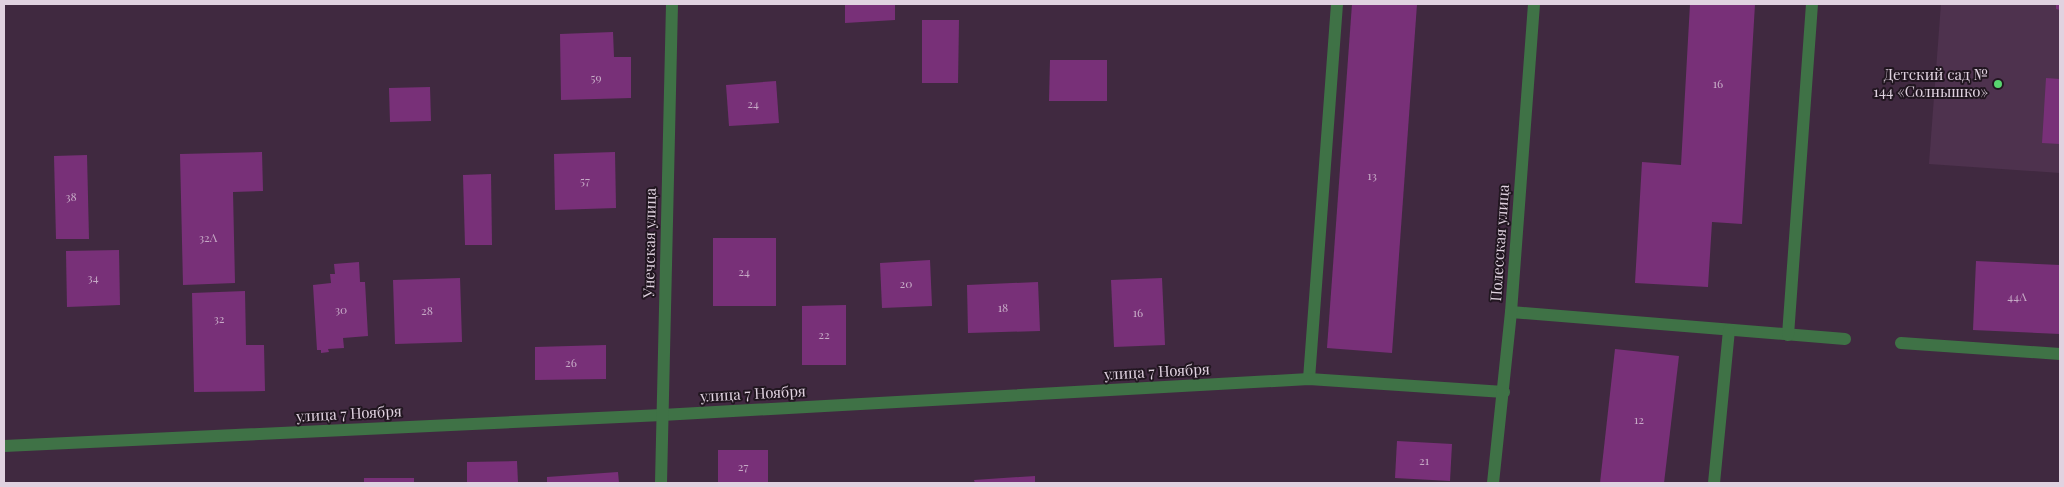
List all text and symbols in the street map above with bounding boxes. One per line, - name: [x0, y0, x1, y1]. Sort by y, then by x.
- place label: Детский сад № 144 «Солнышко»: [1873, 64, 1988, 101]
- house number: 59: [590, 69, 602, 85]
- house number: 16: [1713, 75, 1723, 91]
- marker: Детский сад № 144 «Солнышко»: [1992, 78, 2004, 90]
- house number: 24: [747, 95, 759, 111]
- house number: 13: [1367, 167, 1377, 183]
- house number: 57: [580, 172, 590, 188]
- street label: Полесская улица: [1485, 183, 1513, 302]
- street label: Унечская улица: [638, 187, 660, 299]
- house number: 38: [65, 188, 77, 204]
- house number: 32А: [199, 229, 218, 245]
- house number: 24: [738, 263, 750, 279]
- house number: 34: [87, 269, 99, 285]
- house number: 20: [900, 275, 912, 291]
- house number: 44А: [2007, 288, 2027, 304]
- house number: 18: [998, 299, 1008, 315]
- house number: 30: [335, 301, 347, 317]
- house number: 28: [421, 302, 433, 318]
- house number: 16: [1133, 304, 1143, 320]
- house number: 32: [213, 310, 225, 326]
- house number: 22: [818, 326, 830, 342]
- house number: 26: [565, 354, 577, 370]
- street label: улица 7 Ноября: [1103, 358, 1210, 384]
- street label: улица 7 Ноября: [699, 380, 806, 406]
- street label: улица 7 Ноября: [295, 400, 402, 426]
- house number: 12: [1634, 411, 1644, 427]
- house number: 21: [1419, 452, 1430, 468]
- house number: 27: [738, 458, 748, 474]

